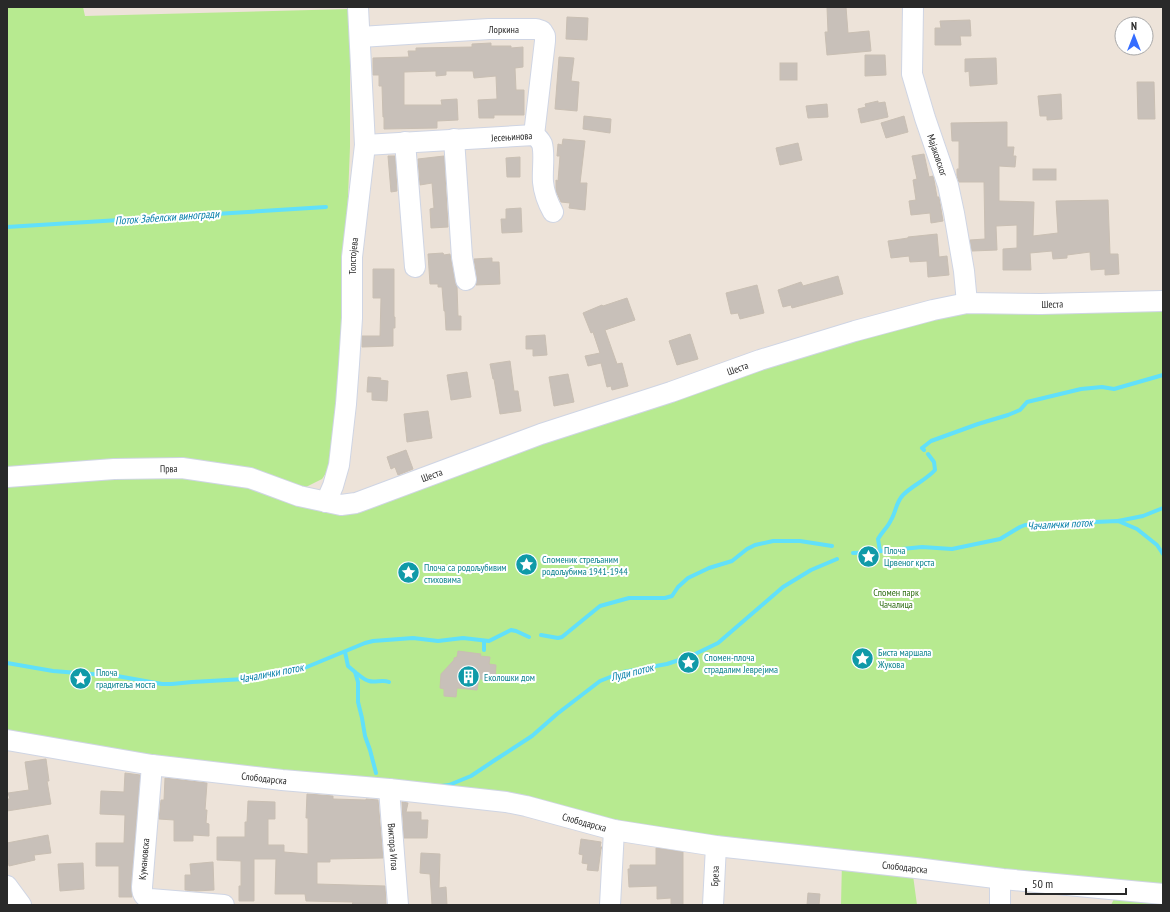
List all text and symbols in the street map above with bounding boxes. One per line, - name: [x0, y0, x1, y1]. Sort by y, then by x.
- north arrow: [1114, 16, 1154, 56]
- text: N: [1131, 19, 1137, 33]
- street label: Лоркина: [488, 23, 519, 36]
- street label: Јесењинова: [490, 129, 533, 144]
- street label: Мајаковског: [925, 132, 951, 178]
- water label: Поток Забелски виногради: [115, 206, 221, 228]
- street label: Толстојева: [346, 237, 361, 274]
- street label: Шеста: [1041, 297, 1063, 310]
- street label: Шеста: [725, 358, 750, 378]
- street label: Прва: [160, 462, 178, 475]
- street label: Шеста: [419, 465, 444, 485]
- water label: Чачалички поток: [1027, 515, 1095, 533]
- place icon: Плоча Црвеног крста: [856, 543, 882, 569]
- place label: Плоча Црвеног крста: [884, 544, 934, 569]
- place icon: Споменик стрељаним родољубима 1941-1944: [514, 552, 540, 578]
- place label: Споменик стрељаним родољубима 1941-1944: [542, 553, 628, 578]
- place icon: Плоча са родољубивим стиховима: [396, 560, 422, 586]
- place label: Плоча са родољубивим стиховима: [424, 561, 507, 586]
- park label: Спомен парк Чачалица: [873, 586, 919, 611]
- place icon: Биста маршала Жукова: [849, 645, 875, 671]
- place label: Биста маршала Жукова: [877, 646, 931, 671]
- place icon: Спомен-плоча страдалим Јеврејима: [675, 650, 701, 676]
- place label: Спомен-плоча страдалим Јеврејима: [704, 651, 778, 676]
- water label: Чачалички поток: [238, 660, 306, 686]
- water label: Луди поток: [608, 660, 656, 684]
- building icon: Еколошки дом: [455, 664, 481, 690]
- place icon: Плоча градитеља моста: [68, 665, 94, 691]
- place label: Плоча градитеља моста: [96, 666, 155, 691]
- place label: Еколошки дом: [484, 671, 535, 684]
- street label: Слободарска: [241, 769, 287, 787]
- street label: Слободарска: [561, 810, 608, 834]
- street label: Виктора Игоа: [385, 823, 402, 871]
- street label: Кумановска: [136, 838, 152, 880]
- street label: Слободарска: [882, 858, 928, 876]
- street label: Бреза: [707, 865, 721, 887]
- scale bar: [1026, 870, 1126, 896]
- text: 50 m: [1032, 876, 1053, 891]

